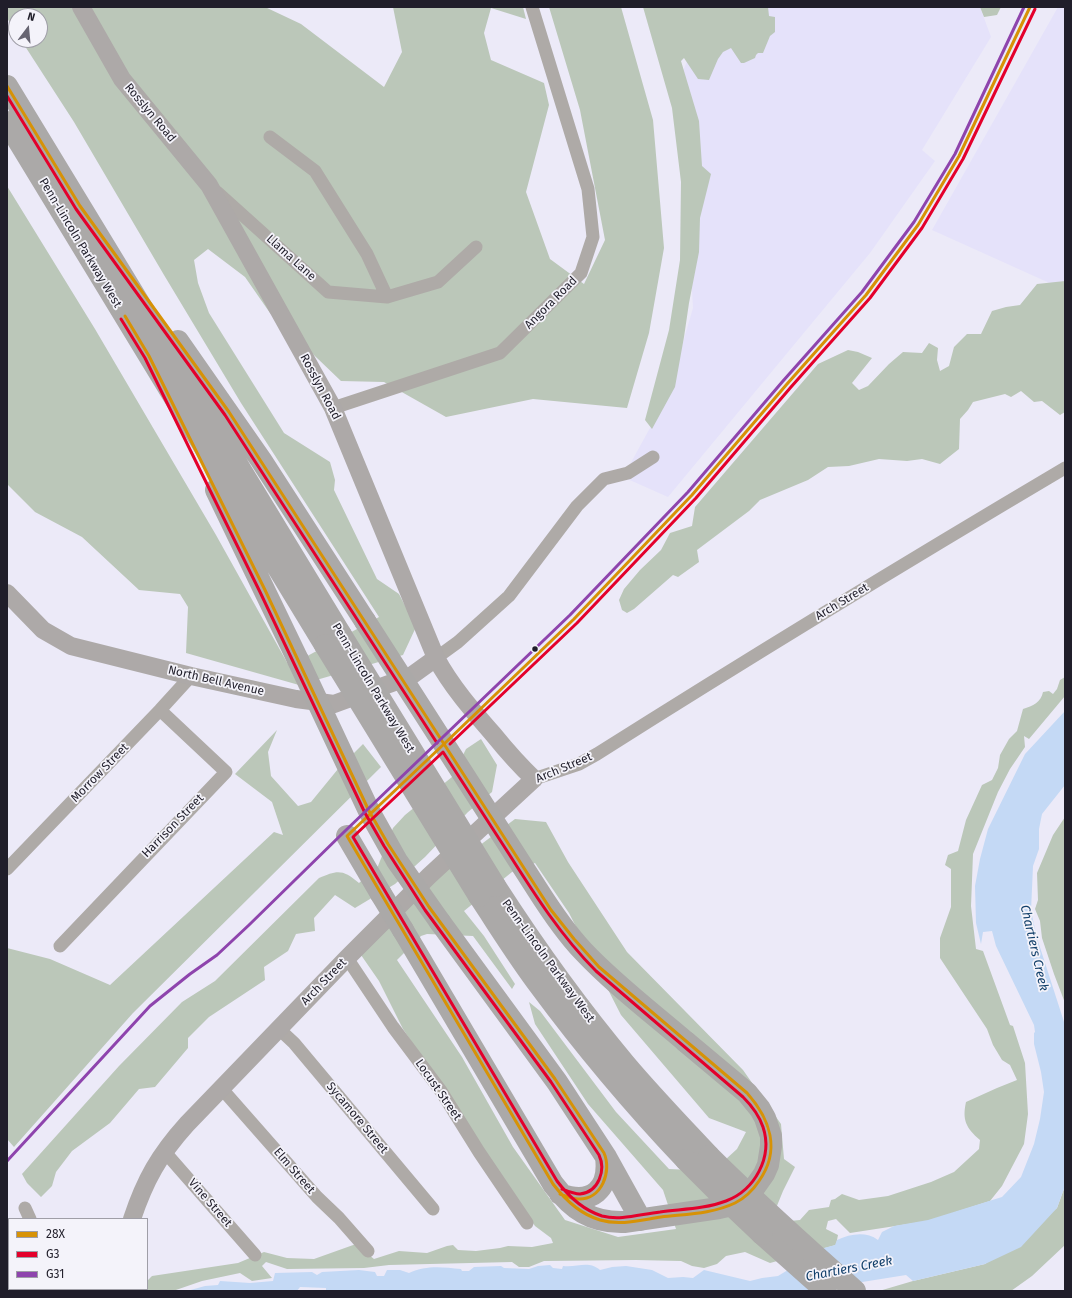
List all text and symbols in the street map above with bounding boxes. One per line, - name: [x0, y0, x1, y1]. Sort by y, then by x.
- north arrow: [8, 8, 48, 48]
- text: N: [26, 10, 36, 24]
- street label: Rosslyn Road: [121, 81, 179, 145]
- street label: Penn-Lincoln Parkway West: [36, 176, 124, 310]
- street label: Llama Lane: [263, 232, 319, 284]
- street label: Angora Road: [522, 274, 580, 332]
- street label: Rosslyn Road: [297, 352, 343, 422]
- street label: Arch Street: [813, 580, 871, 624]
- street label: Penn-Lincoln Parkway West: [329, 621, 417, 755]
- unlabelled marker: [530, 644, 540, 654]
- street label: North Bell Avenue: [167, 663, 265, 699]
- street label: Morrow Street: [68, 740, 132, 806]
- street label: Arch Street: [534, 750, 594, 786]
- street label: Harrison Street: [139, 791, 207, 861]
- street label: Penn-Lincoln Parkway West: [499, 897, 597, 1025]
- water label: Chartiers Creek: [1016, 903, 1052, 993]
- street label: Arch Street: [298, 956, 350, 1008]
- street label: Locust Street: [412, 1057, 464, 1123]
- street label: Sycamore Street: [323, 1080, 391, 1156]
- street label: Elm Street: [270, 1145, 318, 1197]
- street label: Vine Street: [185, 1176, 235, 1230]
- legend: [8, 1218, 148, 1290]
- text: 28X: [46, 1227, 65, 1241]
- text: G3: [46, 1247, 60, 1261]
- water label: Chartiers Creek: [804, 1253, 894, 1285]
- text: G31: [46, 1267, 64, 1281]

